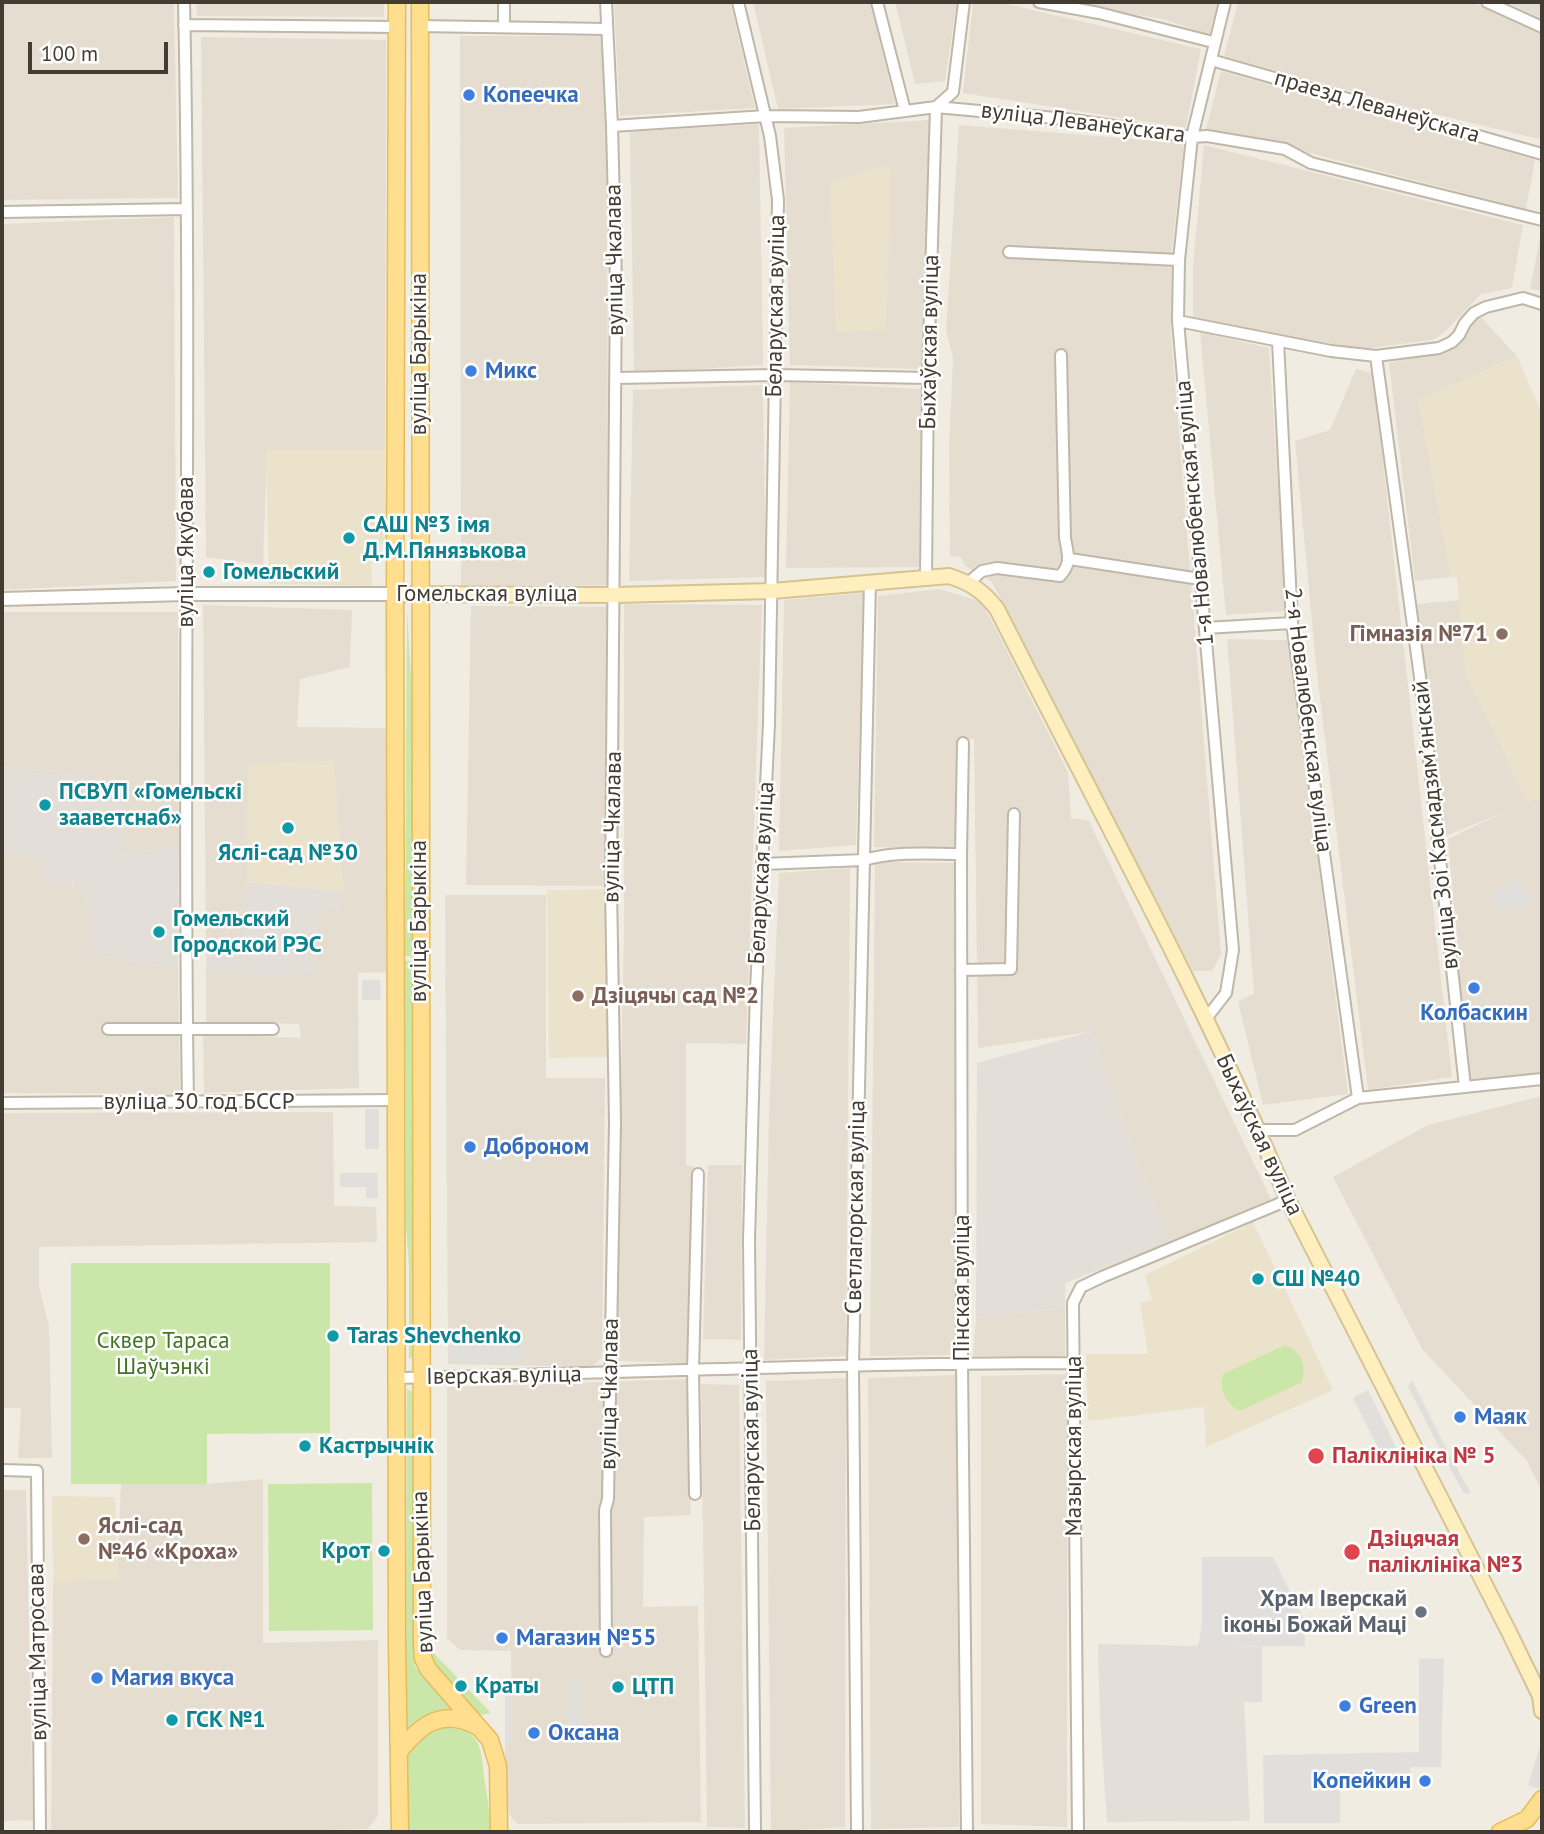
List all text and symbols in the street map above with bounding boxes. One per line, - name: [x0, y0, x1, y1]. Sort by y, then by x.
- scale bar: [32, 28, 172, 72]
- text: 100 m: [41, 40, 98, 67]
- street label: праезд Леванеўскага: [1271, 64, 1483, 150]
- place label: Копеечка: [483, 81, 579, 109]
- marker: Копеечка: [461, 87, 477, 103]
- street label: вуліца Леванеўскага: [979, 97, 1187, 149]
- street label: вуліца Чкалава: [600, 184, 630, 336]
- street label: Беларуская вуліца: [761, 214, 791, 398]
- street label: Быхаўская вуліца: [915, 254, 945, 430]
- street label: вуліца Барыкіна: [405, 273, 433, 435]
- place label: Микс: [485, 357, 537, 385]
- marker: Микс: [463, 363, 479, 379]
- street label: 1-я Новалюбенская вуліца: [1170, 379, 1220, 647]
- street label: вуліца Якубава: [172, 476, 200, 628]
- place label: САШ №3 імя Д.М.Пянязькова: [363, 511, 526, 565]
- marker: САШ №3 імя Д.М.Пянязькова: [341, 530, 357, 546]
- place label: Гомельский: [223, 558, 339, 586]
- marker: Гомельский: [201, 564, 217, 580]
- street label: Гомельская вуліца: [396, 580, 578, 608]
- street label: 2-я Новалюбенская вуліца: [1278, 586, 1338, 854]
- place label: Гімназія №71: [1350, 620, 1488, 648]
- marker: Гімназія №71: [1494, 626, 1510, 642]
- street label: вуліца Зоі Касмадзямʼянскай: [1407, 679, 1465, 971]
- street label: вуліца Чкалава: [598, 751, 628, 903]
- place label: ПСВУП «Гомельскі зааветснаб»: [59, 778, 242, 832]
- street label: Беларуская вуліца: [743, 781, 781, 965]
- marker: ПСВУП «Гомельскі зааветснаб»: [37, 797, 53, 813]
- marker: Яслі-сад №30: [280, 820, 296, 836]
- place label: Яслі-сад №30: [218, 839, 358, 867]
- street label: вуліца Барыкіна: [405, 840, 433, 1002]
- place label: Гомельский Городской РЭС: [173, 905, 322, 959]
- marker: Гомельский Городской РЭС: [151, 924, 167, 940]
- marker: Колбаскин: [1466, 980, 1482, 996]
- place label: Дзіцячы сад №2: [592, 982, 759, 1010]
- marker: Дзіцячы сад №2: [570, 988, 586, 1004]
- place label: Колбаскин: [1420, 999, 1528, 1027]
- street label: Быхаўская вуліца: [1209, 1050, 1309, 1220]
- street label: вуліца 30 год БССР: [103, 1088, 295, 1116]
- street label: Светлагорская вуліца: [840, 1100, 872, 1314]
- place label: Доброном: [484, 1133, 589, 1161]
- marker: Доброном: [462, 1139, 478, 1155]
- street label: Пінская вуліца: [948, 1214, 976, 1362]
- place label: СШ №40: [1272, 1265, 1360, 1293]
- marker: СШ №40: [1250, 1271, 1266, 1287]
- street label: вуліца Чкалава: [595, 1318, 625, 1470]
- place label: Taras Shevchenko: [347, 1322, 521, 1350]
- park label: Сквер Тараса Шаўчэнкі: [96, 1327, 230, 1381]
- marker: Taras Shevchenko: [325, 1328, 341, 1344]
- street label: Беларуская вуліца: [737, 1348, 767, 1532]
- street label: Мазырская вуліца: [1060, 1356, 1088, 1536]
- street label: Іверская вуліца: [426, 1361, 582, 1391]
- place label: Маяк: [1474, 1403, 1527, 1431]
- marker: Маяк: [1452, 1409, 1468, 1425]
- place label: Кастрычнік: [319, 1432, 434, 1460]
- marker: Кастрычнік: [297, 1438, 313, 1454]
- place label: Паліклініка № 5: [1332, 1442, 1496, 1470]
- marker: Паліклініка № 5: [1306, 1446, 1326, 1466]
- street label: вуліца Барыкіна: [406, 1490, 440, 1654]
- place label: Яслі-сад №46 «Кроха»: [98, 1512, 238, 1566]
- place label: Дзіцячая паліклініка №3: [1368, 1525, 1523, 1579]
- marker: Яслі-сад №46 «Кроха»: [76, 1531, 92, 1547]
- place label: Крот: [322, 1537, 370, 1565]
- marker: Дзіцячая паліклініка №3: [1342, 1542, 1362, 1562]
- marker: Крот: [376, 1543, 392, 1559]
- street label: вуліца Матросава: [23, 1563, 53, 1741]
- place label: Храм Іверскай іконы Божай Маці: [1223, 1585, 1407, 1639]
- marker: Храм Іверскай іконы Божай Маці: [1413, 1604, 1429, 1620]
- place label: Магазин №55: [516, 1624, 656, 1652]
- marker: Магазин №55: [494, 1630, 510, 1646]
- place label: Магия вкуса: [111, 1664, 234, 1692]
- marker: Магия вкуса: [89, 1670, 105, 1686]
- place label: Краты: [475, 1672, 539, 1700]
- place label: ЦТП: [632, 1673, 674, 1701]
- marker: Краты: [453, 1678, 469, 1694]
- marker: ЦТП: [610, 1679, 626, 1695]
- place label: Green: [1359, 1692, 1417, 1720]
- marker: Green: [1337, 1698, 1353, 1714]
- place label: ГСК №1: [186, 1706, 266, 1734]
- marker: ГСК №1: [164, 1712, 180, 1728]
- place label: Оксана: [548, 1719, 619, 1747]
- marker: Оксана: [526, 1725, 542, 1741]
- place label: Копейкин: [1313, 1767, 1411, 1795]
- marker: Копейкин: [1417, 1773, 1433, 1789]

